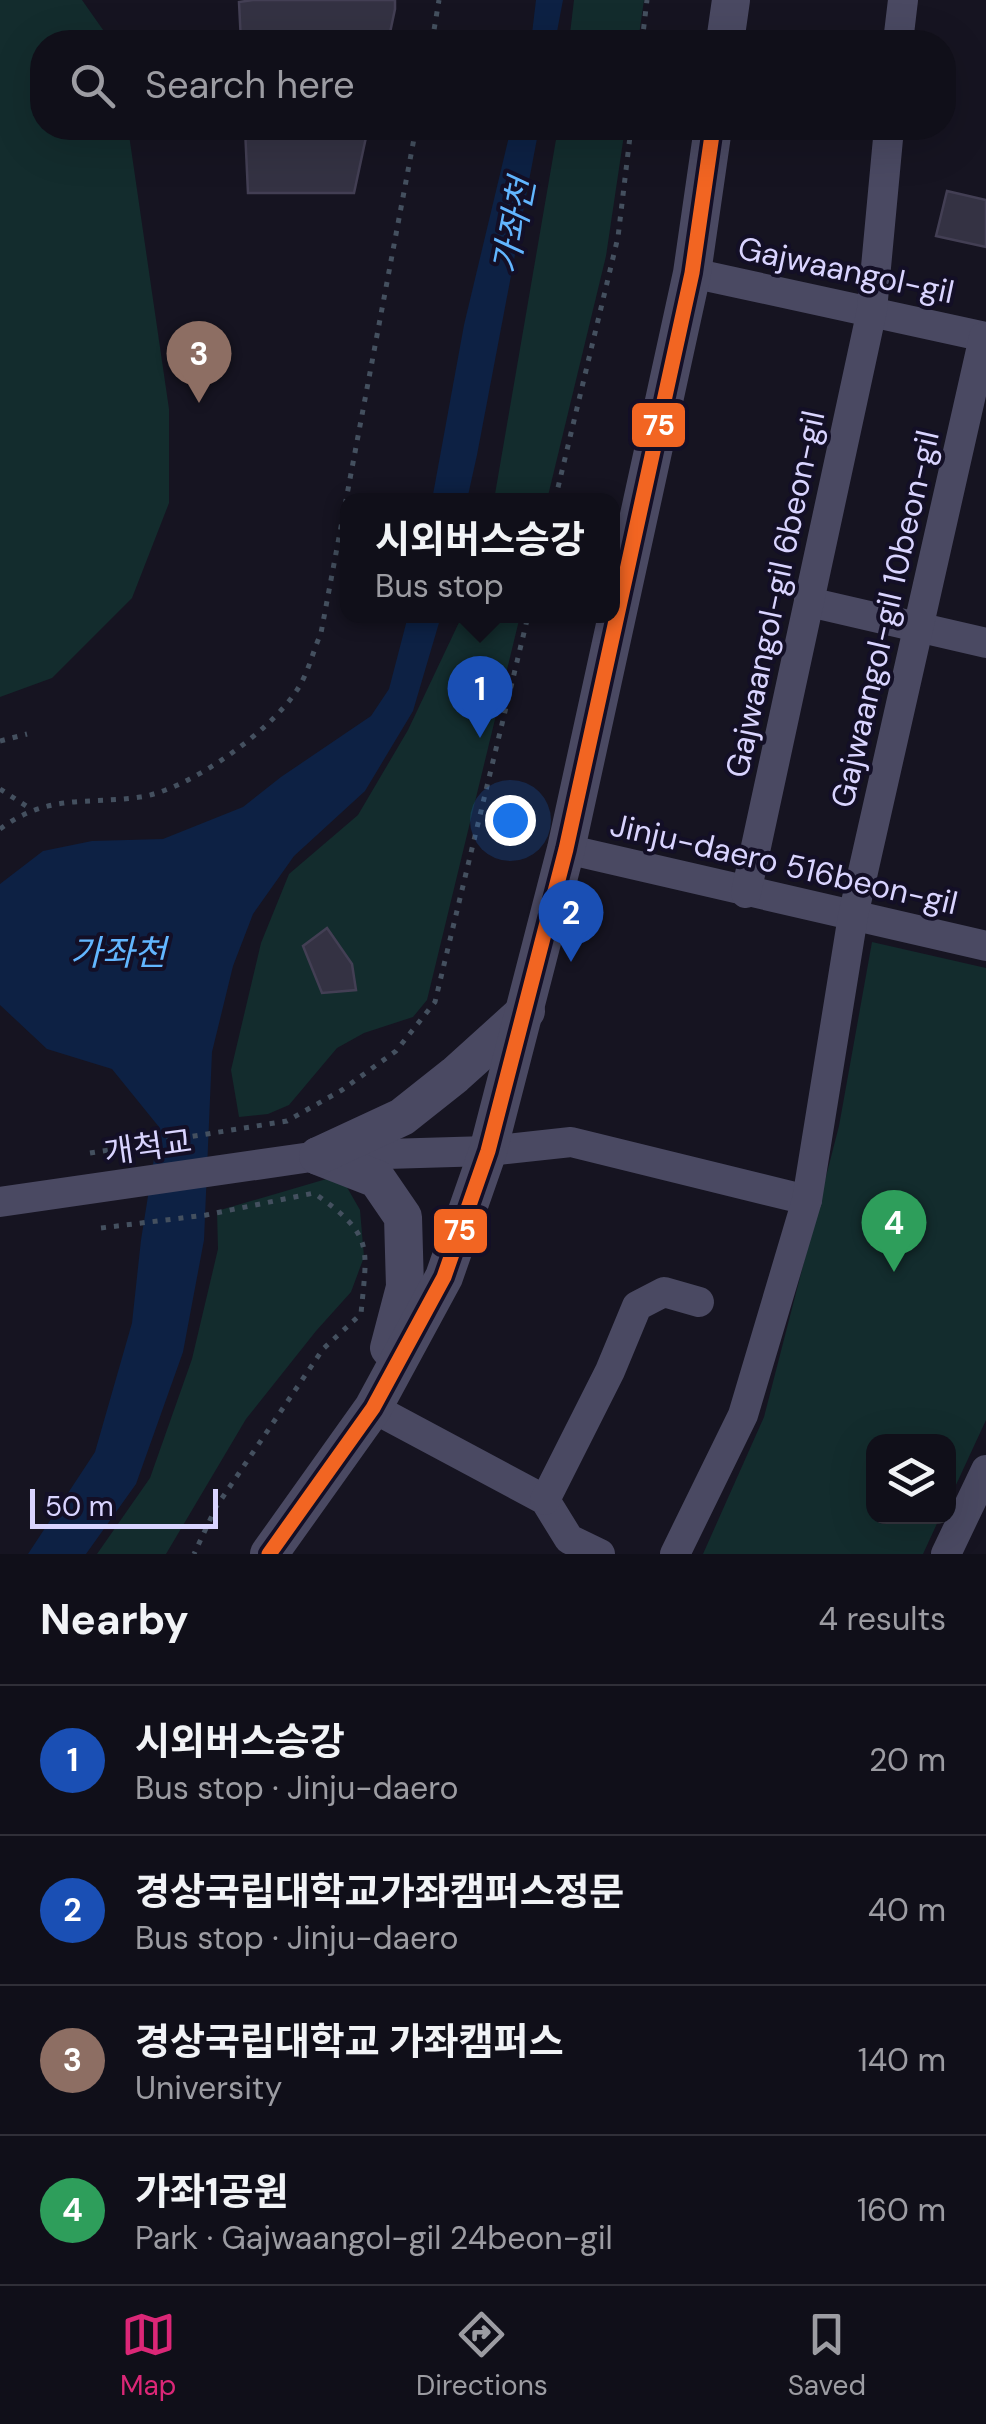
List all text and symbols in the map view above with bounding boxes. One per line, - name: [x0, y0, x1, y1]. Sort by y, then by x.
- search box: [30, 30, 956, 140]
- icon: search: [65, 58, 120, 113]
- text: Search here: [145, 60, 355, 110]
- water label: 가좌천: [482, 170, 547, 278]
- street label: Gajwaangol-gil: [734, 227, 958, 313]
- pin: 3: [166, 320, 232, 403]
- line badge: 75: [630, 401, 687, 449]
- text: 75: [643, 407, 675, 444]
- street label: Gajwaangol-gil 6beon-gil: [716, 407, 834, 781]
- street label: Gajwaangol-gil 10beon-gil: [821, 426, 949, 812]
- popup: [340, 493, 620, 623]
- text: 시외버스승강: [375, 515, 585, 565]
- text: Bus stop: [375, 565, 504, 607]
- pin: 1: [448, 656, 512, 738]
- your location: [485, 795, 536, 846]
- street label: Jinju-daero 516beon-gil: [606, 804, 962, 924]
- pin: 2: [538, 880, 604, 962]
- water label: 가좌천: [70, 930, 170, 976]
- street label: 개척교: [101, 1120, 195, 1174]
- pin: 4: [862, 1190, 926, 1272]
- line badge: 75: [432, 1207, 489, 1255]
- text: 75: [444, 1212, 476, 1249]
- map controls: [866, 1434, 956, 1524]
- button: layers: [866, 1434, 956, 1524]
- scale bar: [30, 1484, 218, 1528]
- text: 50 m: [45, 1488, 114, 1525]
- text: Nearby: [40, 1592, 189, 1647]
- text: 4 results: [819, 1598, 946, 1640]
- text: 시외버스승강: [135, 1717, 345, 1767]
- text: 1: [67, 1739, 78, 1781]
- text: 20 m: [869, 1739, 946, 1781]
- text: Bus stop · Jinju-daero: [135, 1767, 458, 1809]
- text: 경상국립대학교가좌캠퍼스정문: [135, 1867, 624, 1917]
- text: 2: [63, 1889, 82, 1931]
- text: 40 m: [868, 1889, 946, 1931]
- text: Bus stop · Jinju-daero: [135, 1917, 458, 1959]
- text: 경상국립대학교 가좌캠퍼스: [135, 2017, 563, 2067]
- text: 3: [63, 2039, 82, 2081]
- text: 140 m: [858, 2039, 946, 2081]
- text: University: [135, 2067, 282, 2109]
- text: 가좌1공원: [135, 2167, 289, 2217]
- text: 4: [62, 2189, 83, 2231]
- text: 160 m: [857, 2189, 946, 2231]
- text: Park · Gajwaangol-gil 24beon-gil: [135, 2217, 613, 2259]
- tab: Map: [120, 2307, 176, 2404]
- tab: Directions: [416, 2307, 548, 2404]
- tab: Saved: [788, 2307, 866, 2404]

